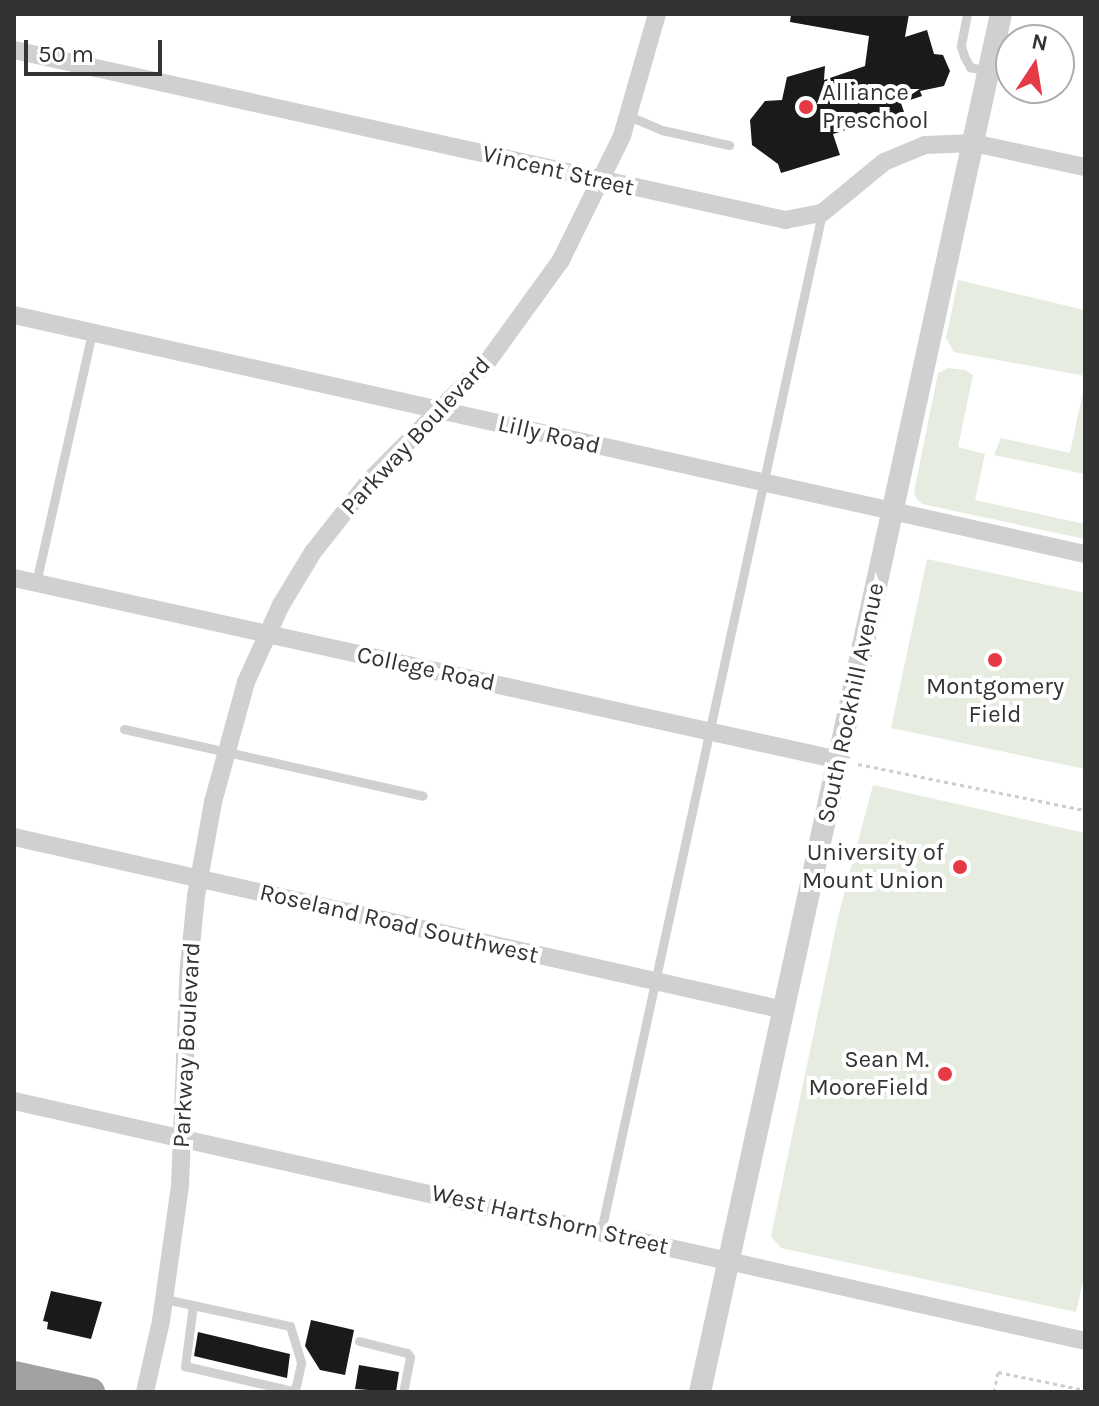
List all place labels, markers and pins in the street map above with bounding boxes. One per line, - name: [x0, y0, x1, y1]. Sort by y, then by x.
- place label: Alliance Preschool: [822, 79, 929, 135]
- marker: Alliance Preschool: [797, 98, 815, 116]
- marker: Montgomery Field: [986, 651, 1004, 669]
- place label: Montgomery Field: [926, 673, 1064, 729]
- place label: University of Mount Union: [802, 839, 944, 895]
- marker: University of Mount Union: [951, 858, 969, 876]
- place label: Sean M. MooreField: [808, 1046, 929, 1102]
- marker: Sean M. MooreField: [936, 1065, 954, 1083]

